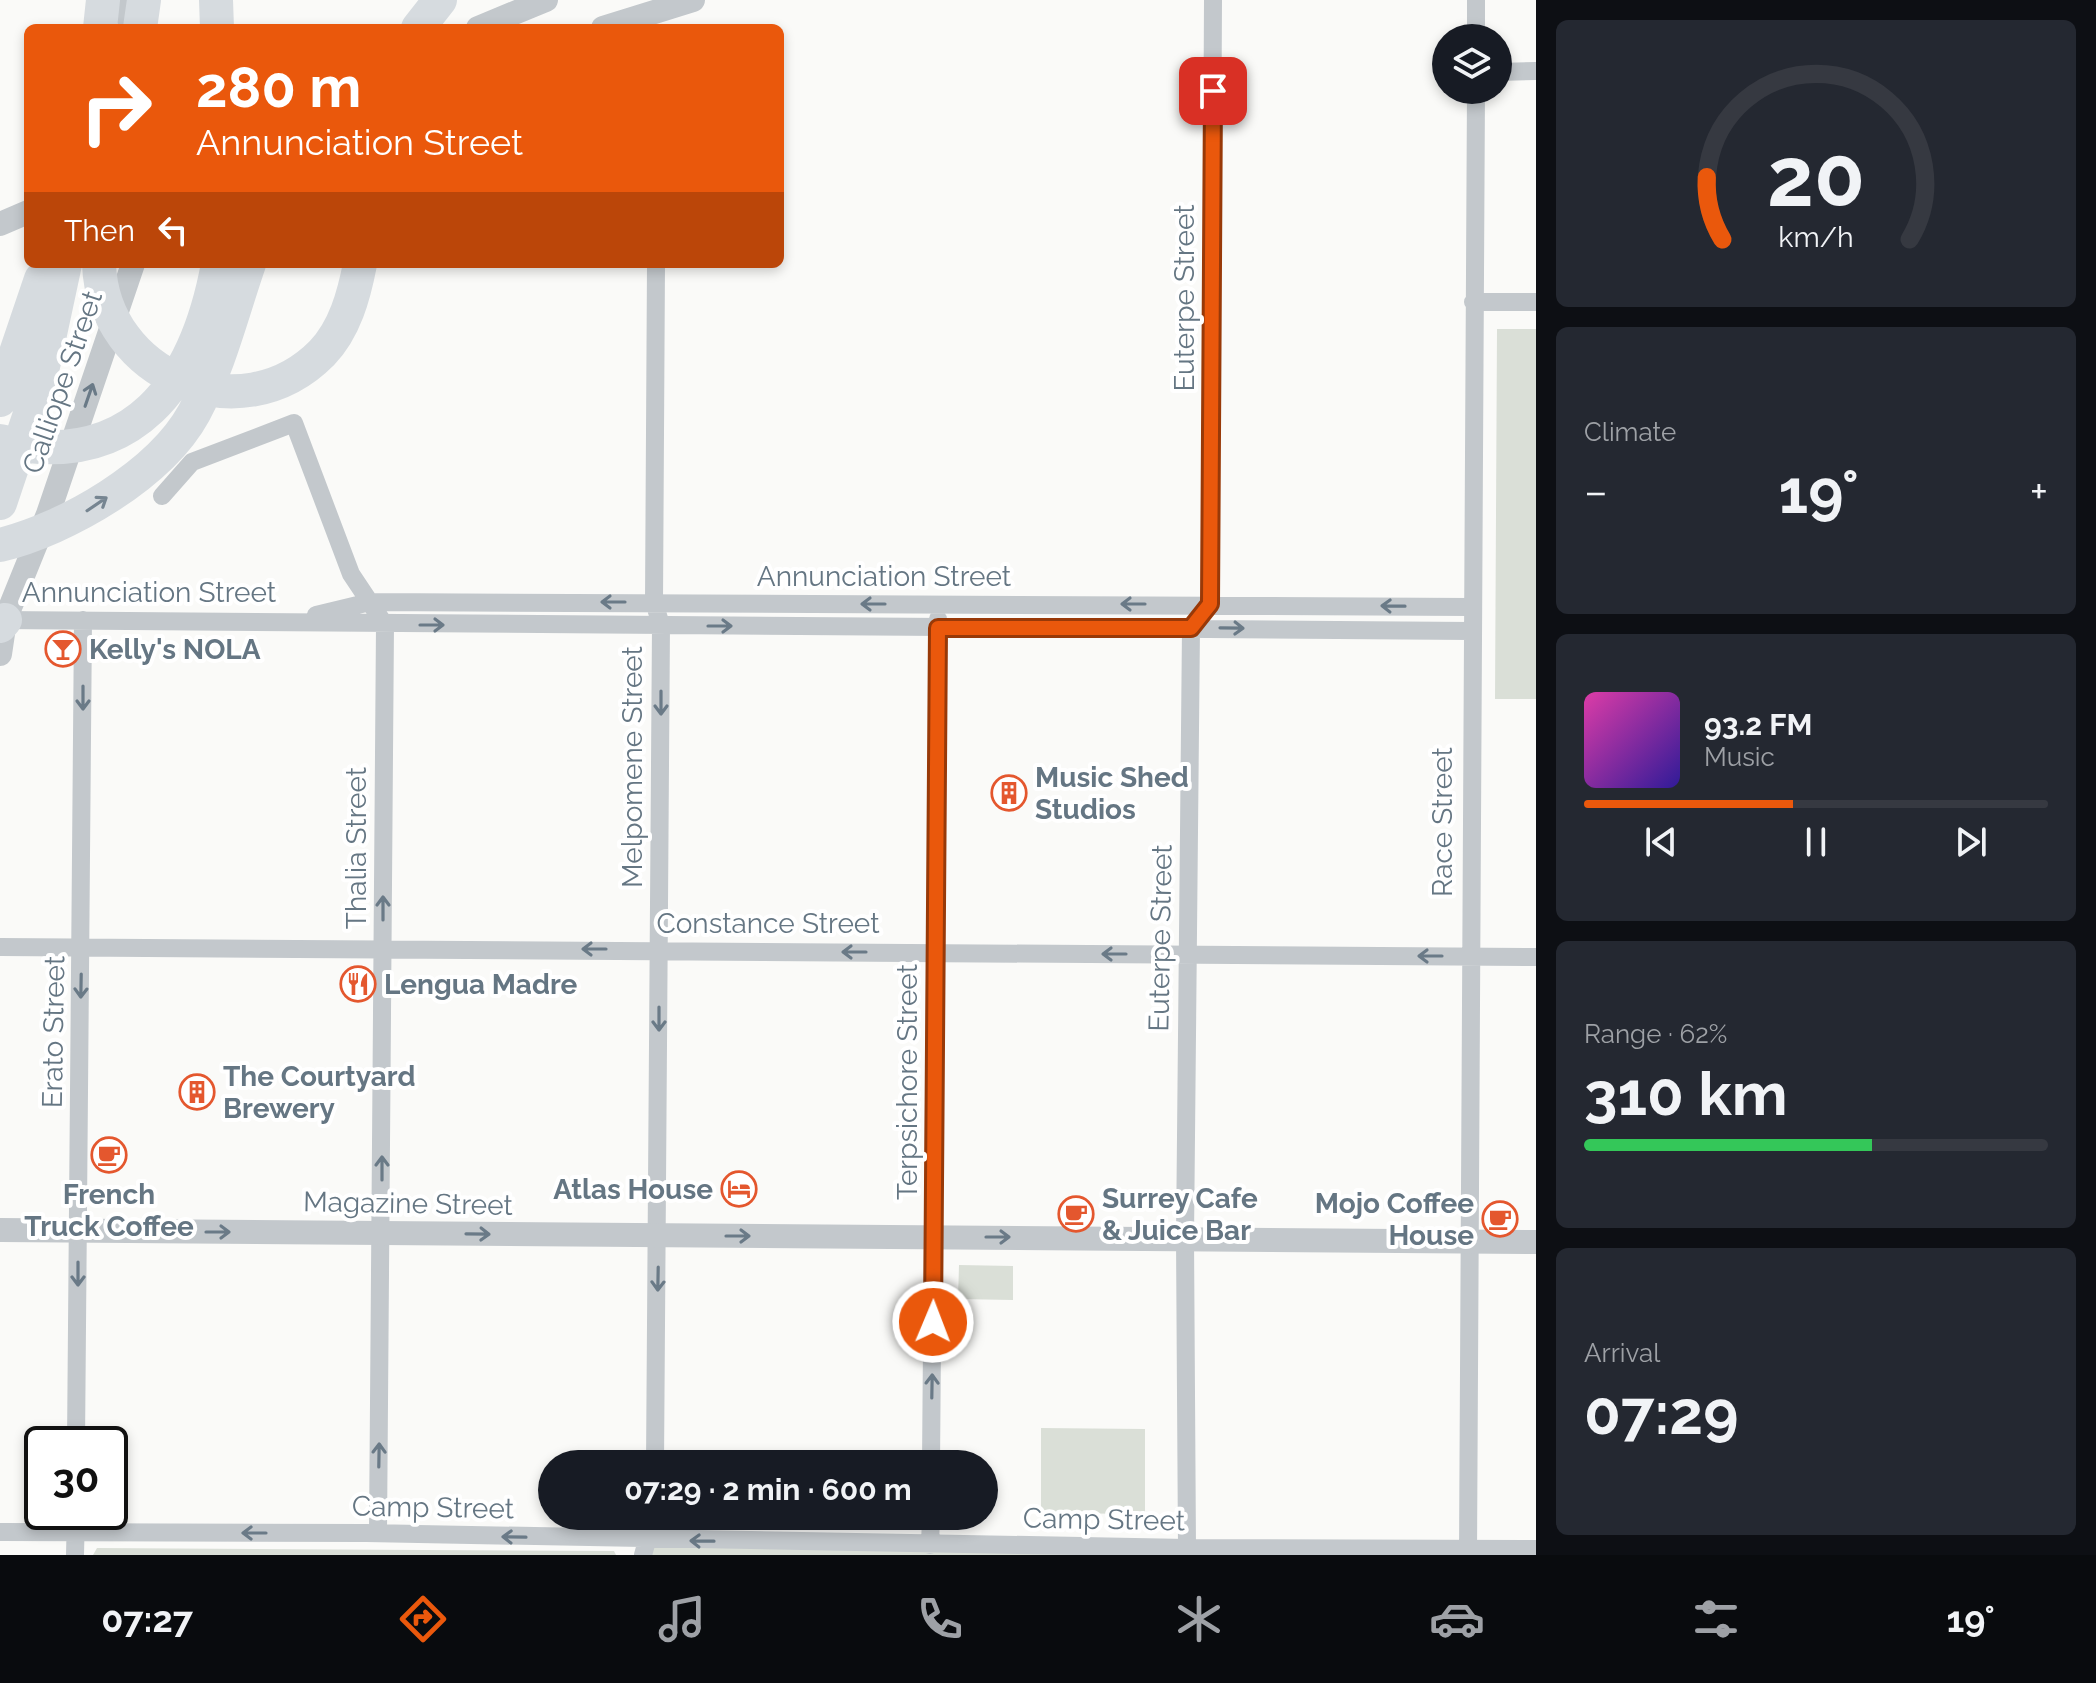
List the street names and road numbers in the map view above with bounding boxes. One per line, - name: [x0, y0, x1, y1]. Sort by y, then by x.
- street label: Euterpe Street: [1168, 204, 1201, 392]
- street label: Calliope Street: [16, 286, 109, 478]
- street label: Annunciation Street: [757, 560, 1012, 593]
- street label: Annunciation Street: [22, 576, 277, 609]
- street label: Melpomene Street: [616, 645, 649, 888]
- street label: Race Street: [1426, 747, 1459, 897]
- street label: Thalia Street: [340, 766, 373, 929]
- street label: Euterpe Street: [1142, 844, 1179, 1032]
- street label: Constance Street: [656, 907, 880, 940]
- street label: Erato Street: [36, 955, 71, 1108]
- street label: Terpsichore Street: [891, 963, 924, 1200]
- street label: Magazine Street: [303, 1185, 514, 1222]
- street label: Camp Street: [352, 1490, 515, 1525]
- street label: Camp Street: [1023, 1502, 1186, 1537]

